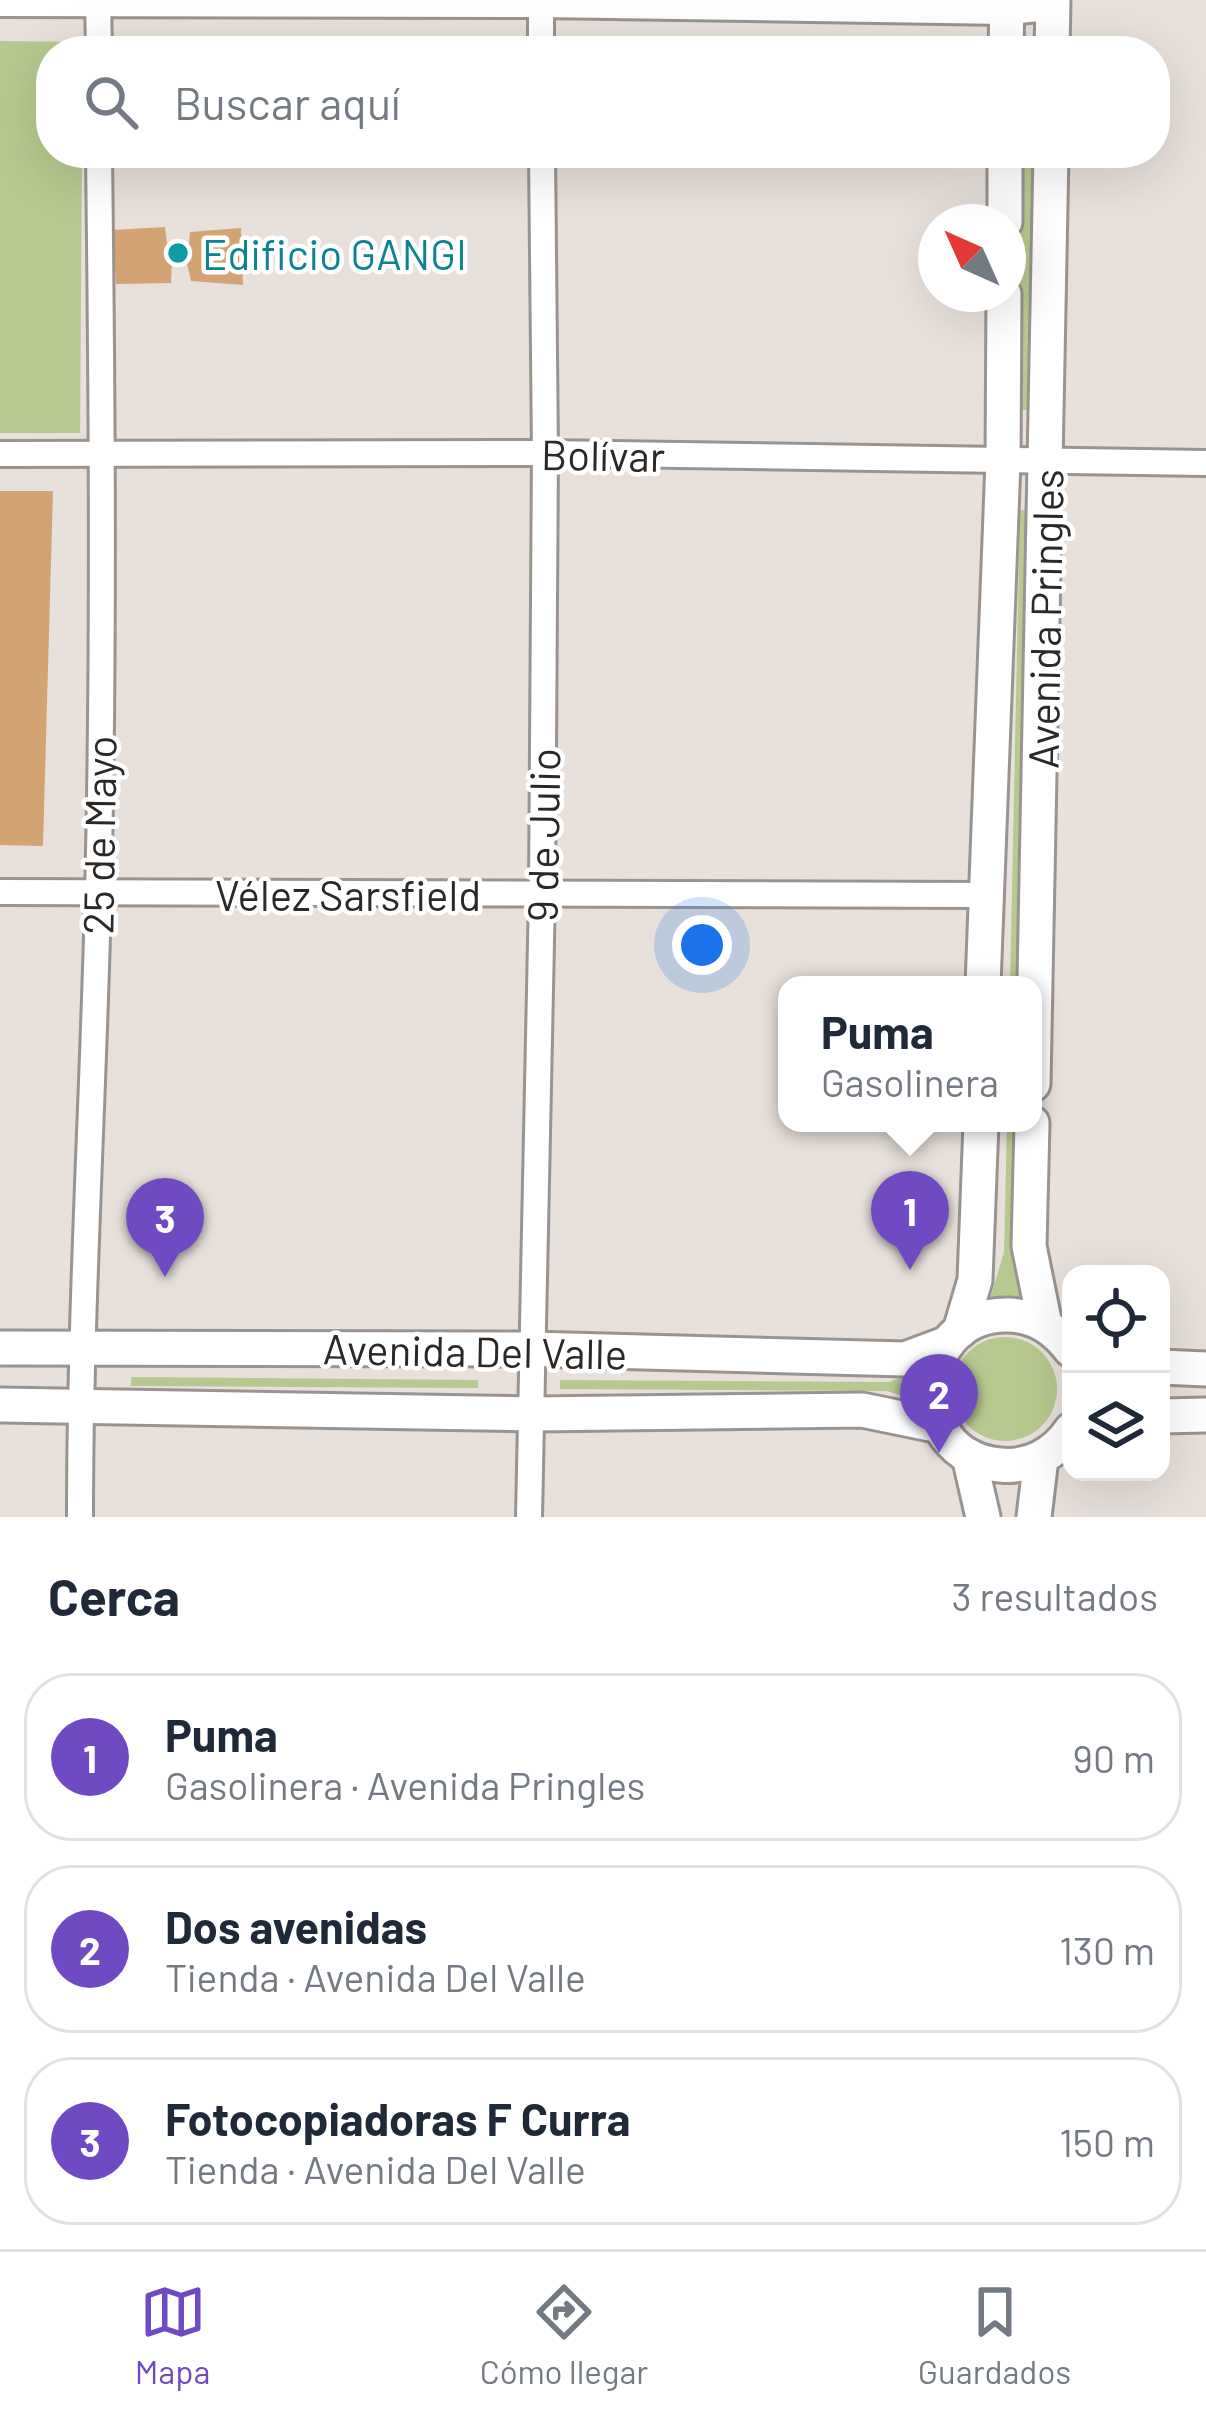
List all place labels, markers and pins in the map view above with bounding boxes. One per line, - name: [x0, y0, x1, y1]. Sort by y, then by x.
- place label: Edificio GANGI: [202, 228, 467, 278]
- marker: Edificio GANGI: [165, 240, 191, 266]
- pin: 1: [871, 1171, 949, 1270]
- pin: 3: [126, 1178, 204, 1277]
- pin: 2: [900, 1354, 978, 1453]

